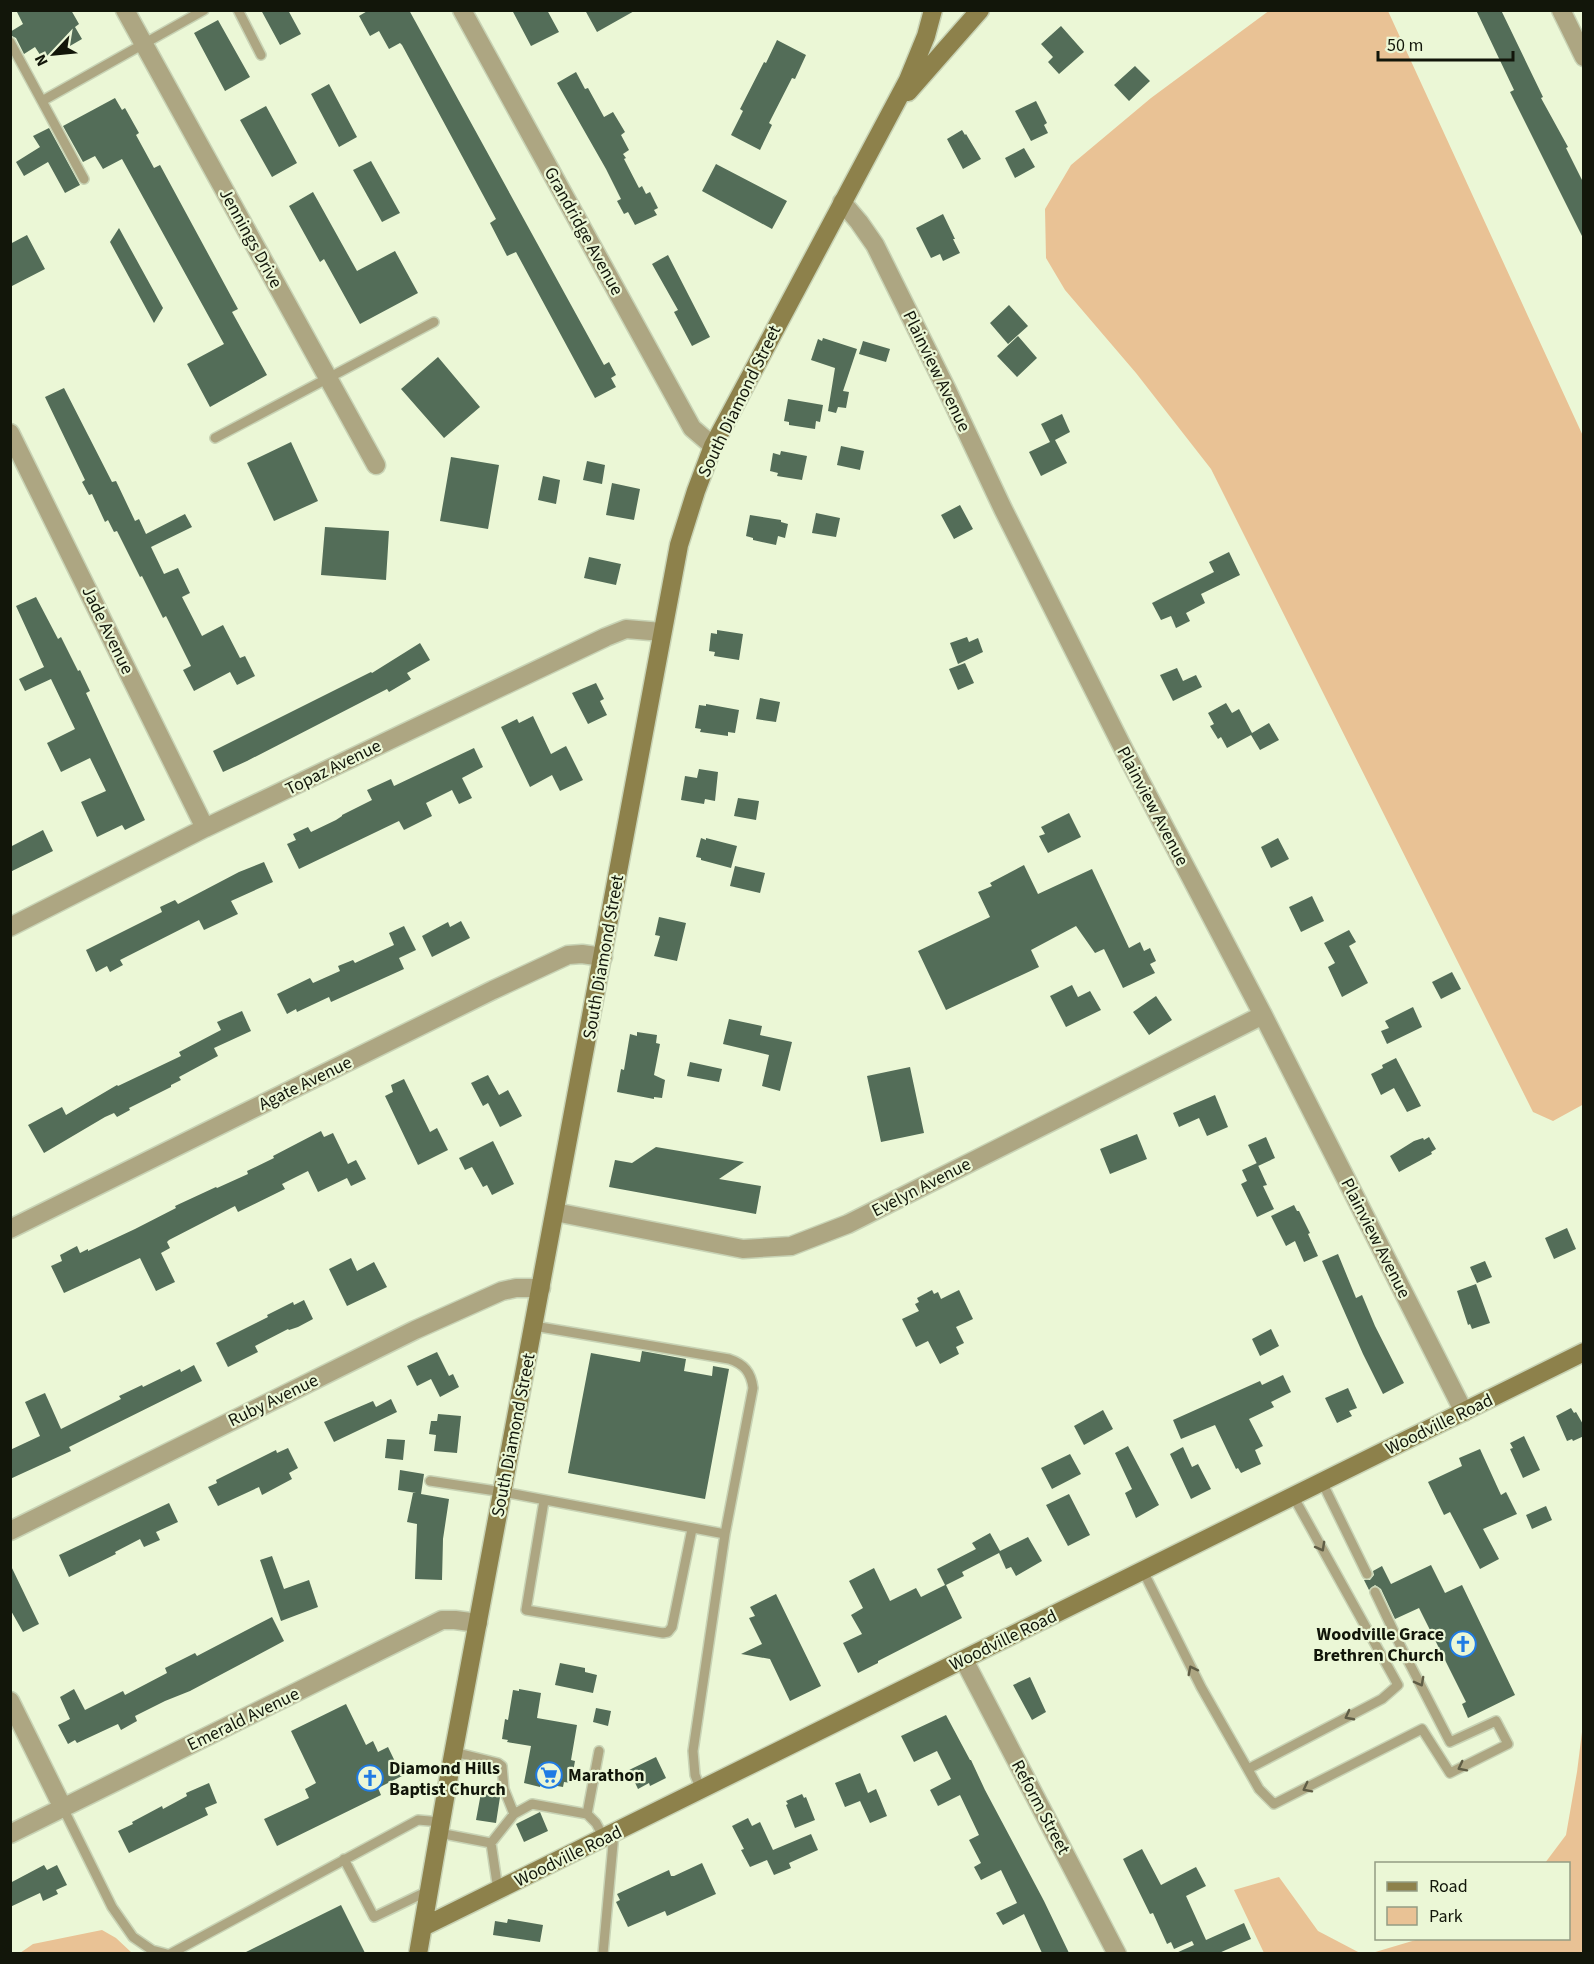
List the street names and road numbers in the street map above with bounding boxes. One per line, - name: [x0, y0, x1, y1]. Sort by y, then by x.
- street label: Grandridge Avenue: [538, 163, 629, 300]
- street label: Jennings Drive: [213, 184, 288, 293]
- street label: Plainview Avenue: [896, 306, 977, 436]
- street label: South Diamond Street: [692, 321, 787, 481]
- street label: Jade Avenue: [75, 582, 140, 679]
- street label: Topaz Avenue: [281, 733, 385, 801]
- street label: Plainview Avenue: [1111, 742, 1195, 870]
- street label: South Diamond Street: [577, 873, 630, 1041]
- street label: Agate Avenue: [254, 1050, 356, 1117]
- street label: Evelyn Avenue: [867, 1152, 975, 1223]
- street label: Plainview Avenue: [1334, 1174, 1417, 1303]
- street label: South Diamond Street: [485, 1351, 542, 1519]
- street label: Ruby Avenue: [224, 1368, 323, 1433]
- street label: Woodville Road: [1381, 1388, 1497, 1461]
- street label: Woodville Road: [945, 1604, 1061, 1677]
- street label: Emerald Avenue: [183, 1681, 304, 1757]
- street label: Reform Street: [1005, 1756, 1076, 1859]
- street label: Woodville Road: [510, 1820, 626, 1893]

